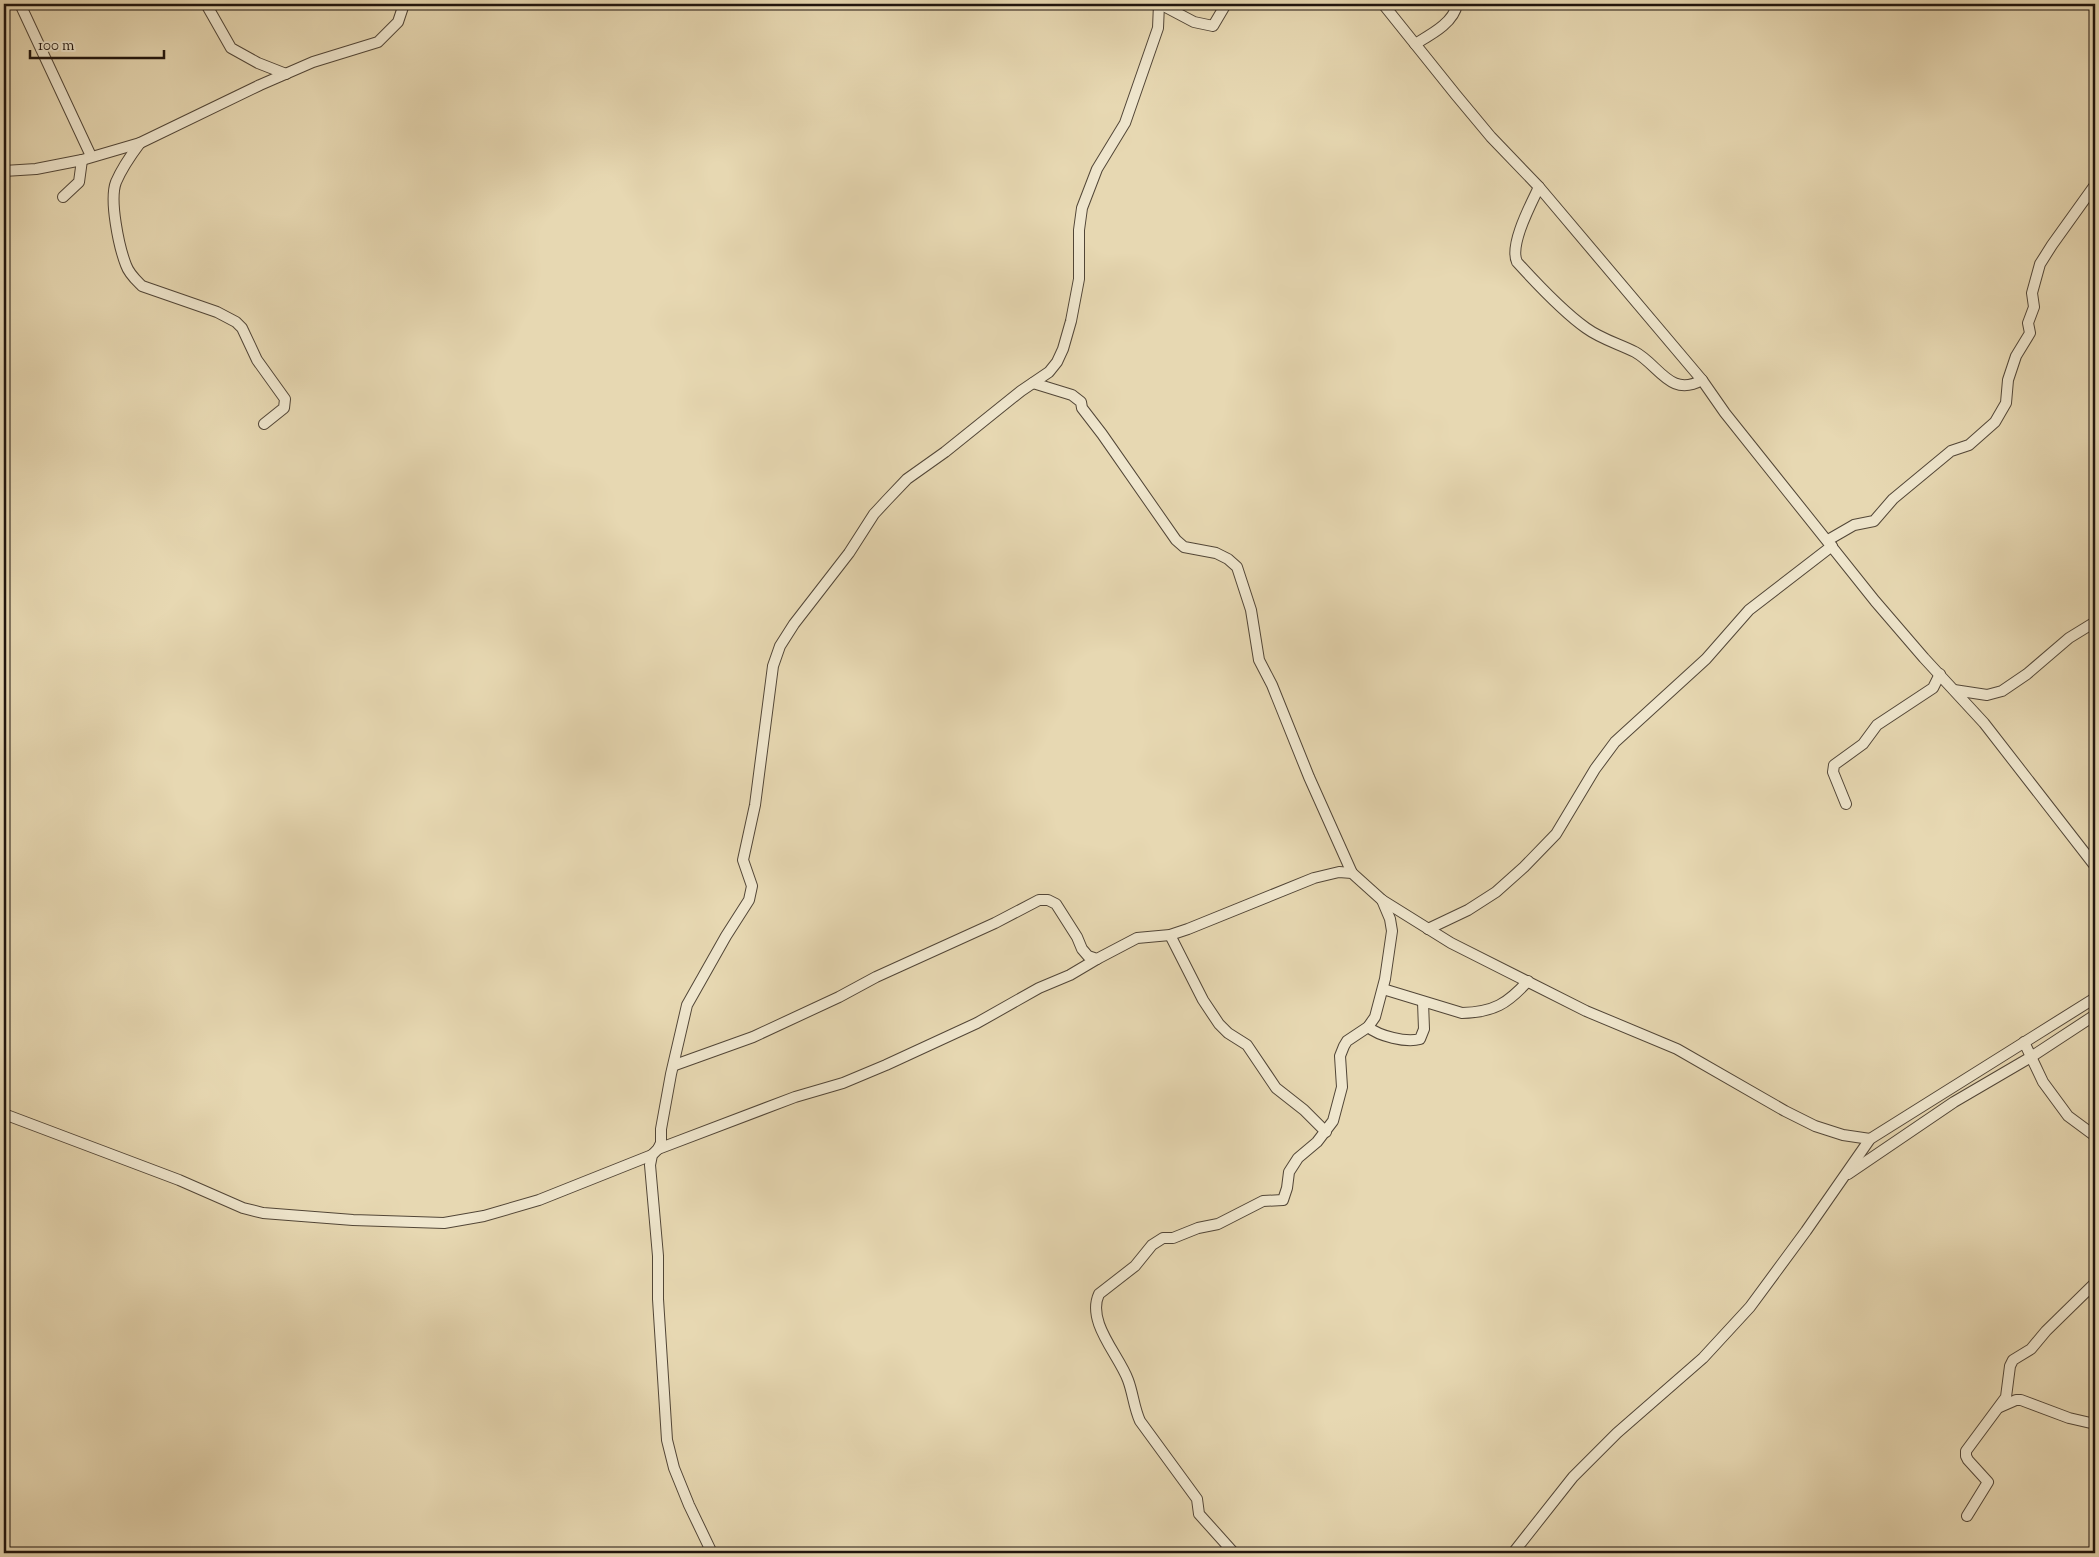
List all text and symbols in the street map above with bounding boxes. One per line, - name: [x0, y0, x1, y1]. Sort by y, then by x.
- scale bar: [30, 28, 164, 60]
- text: 100 m: [38, 36, 75, 57]

